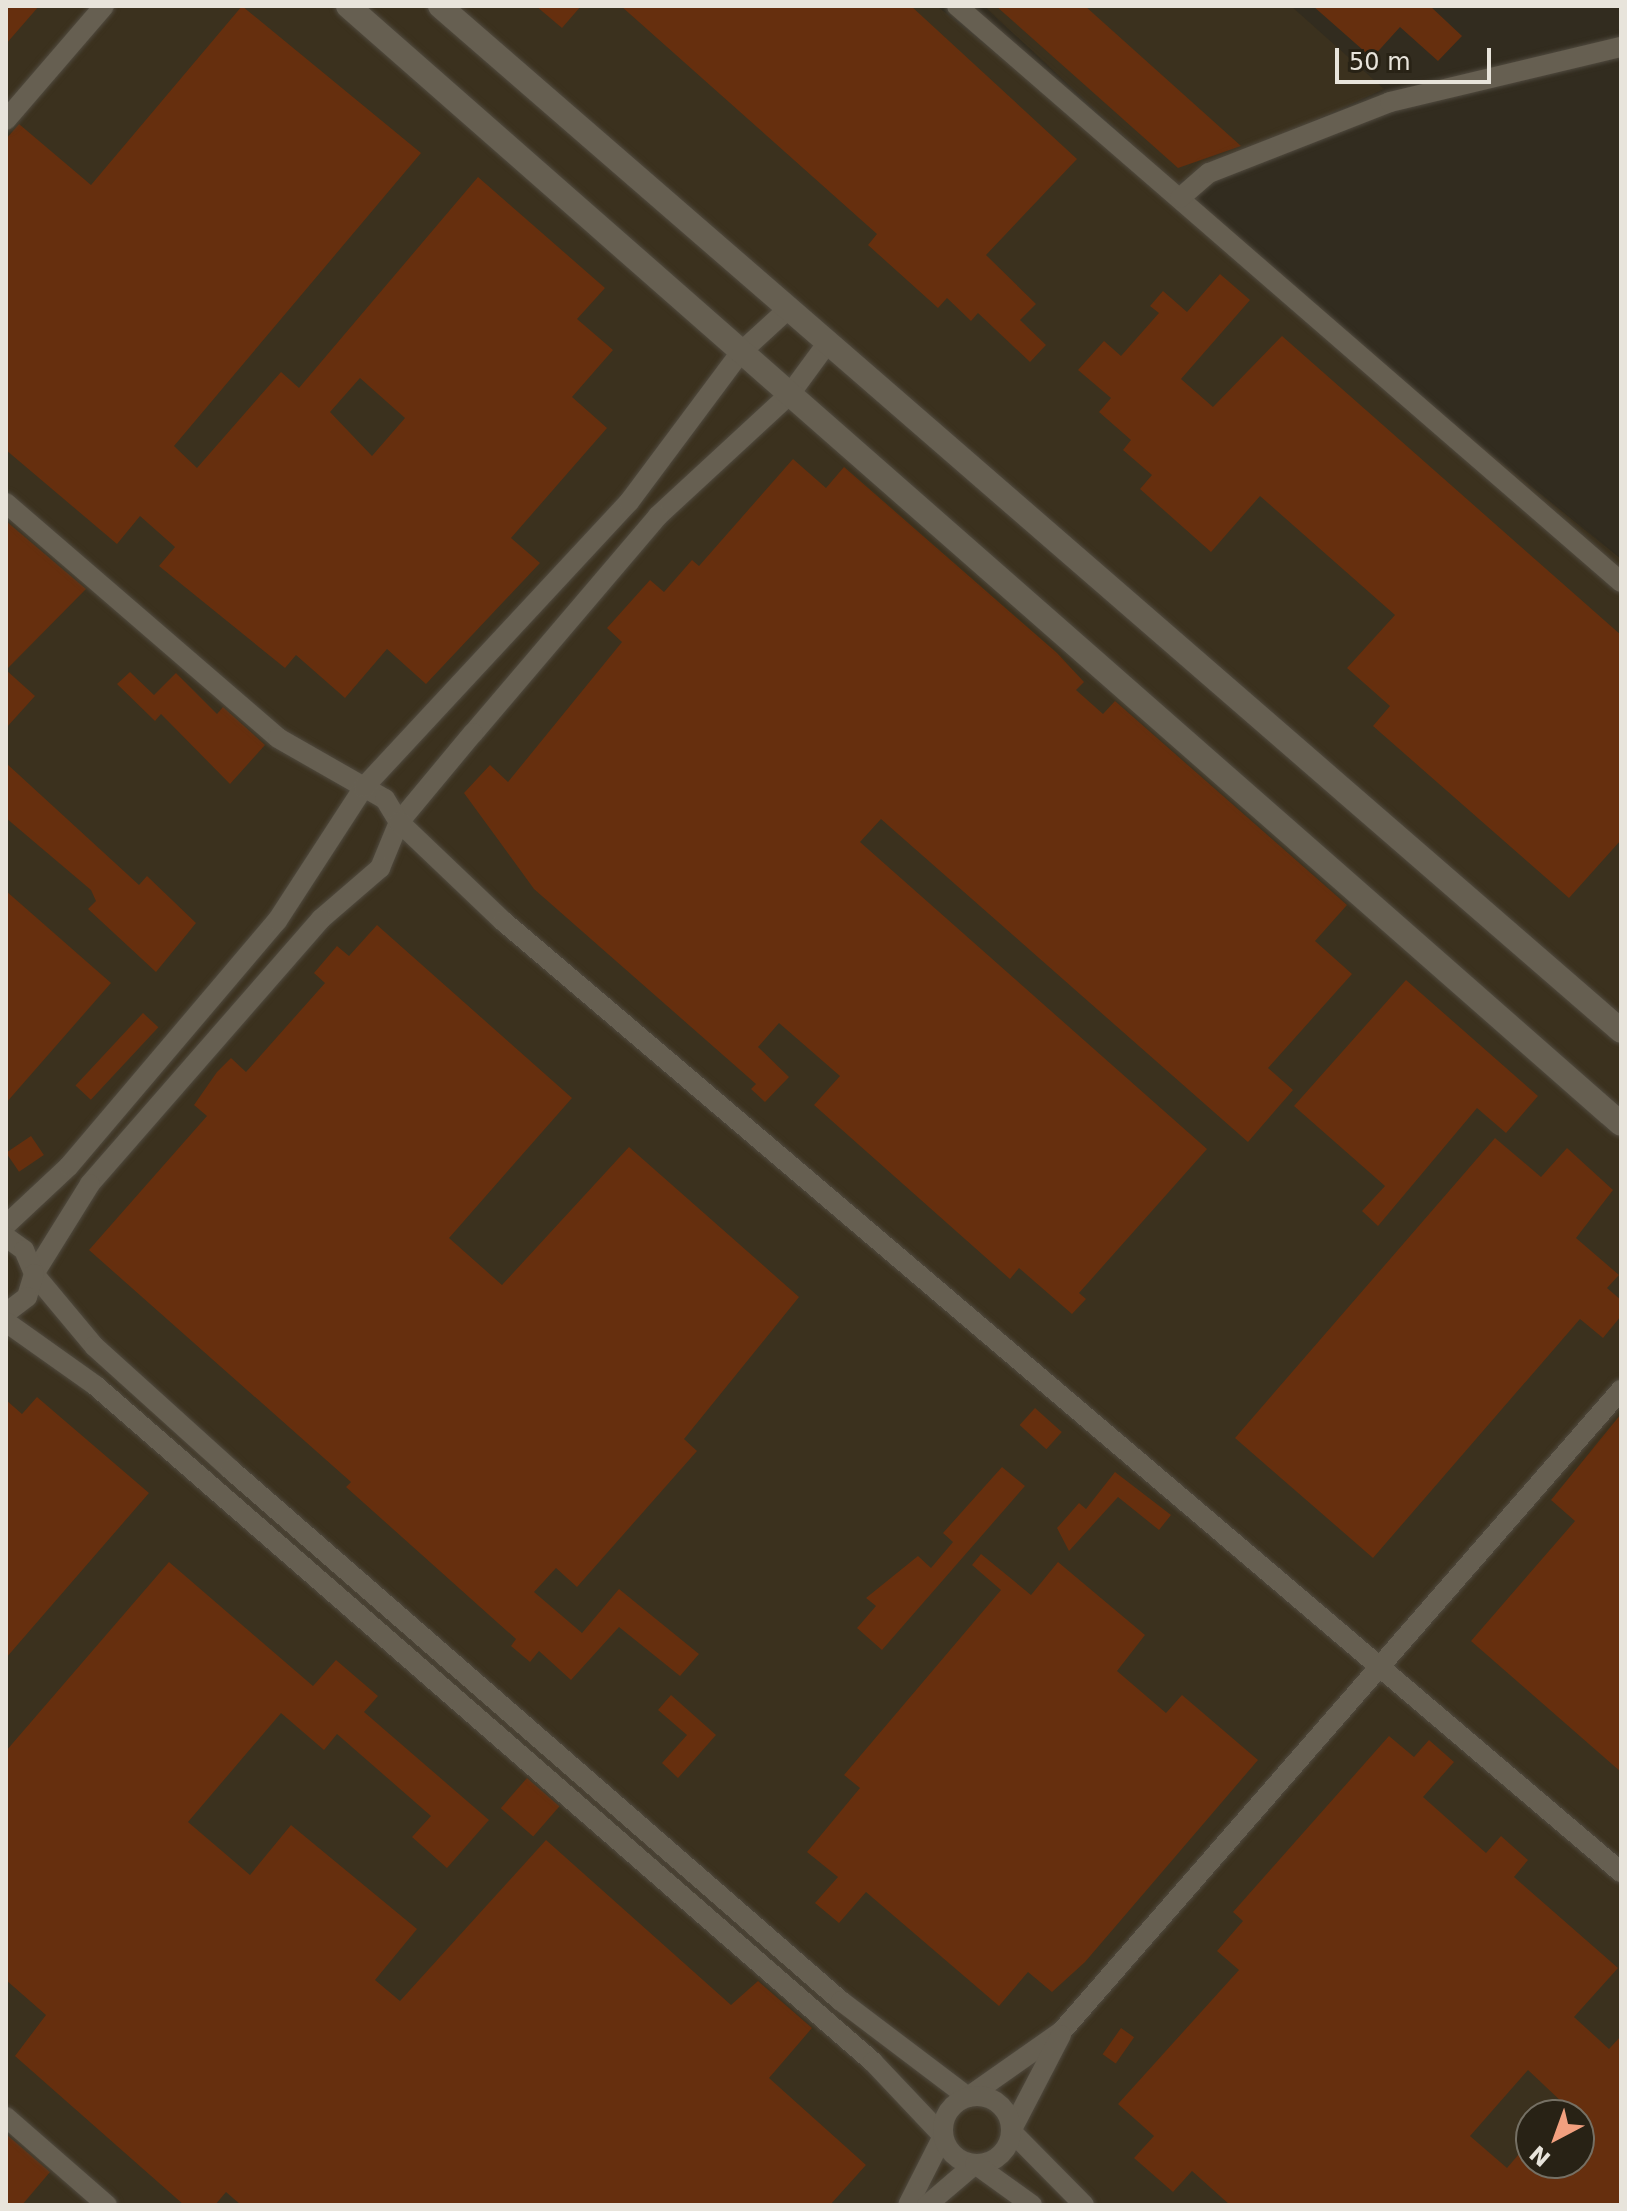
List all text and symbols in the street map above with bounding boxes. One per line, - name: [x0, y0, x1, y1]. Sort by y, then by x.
- scale bar: [1339, 32, 1495, 82]
- text: 50 m: [1349, 48, 1411, 76]
- north arrow: [1515, 2099, 1595, 2179]
- text: N: [1525, 2141, 1555, 2171]

